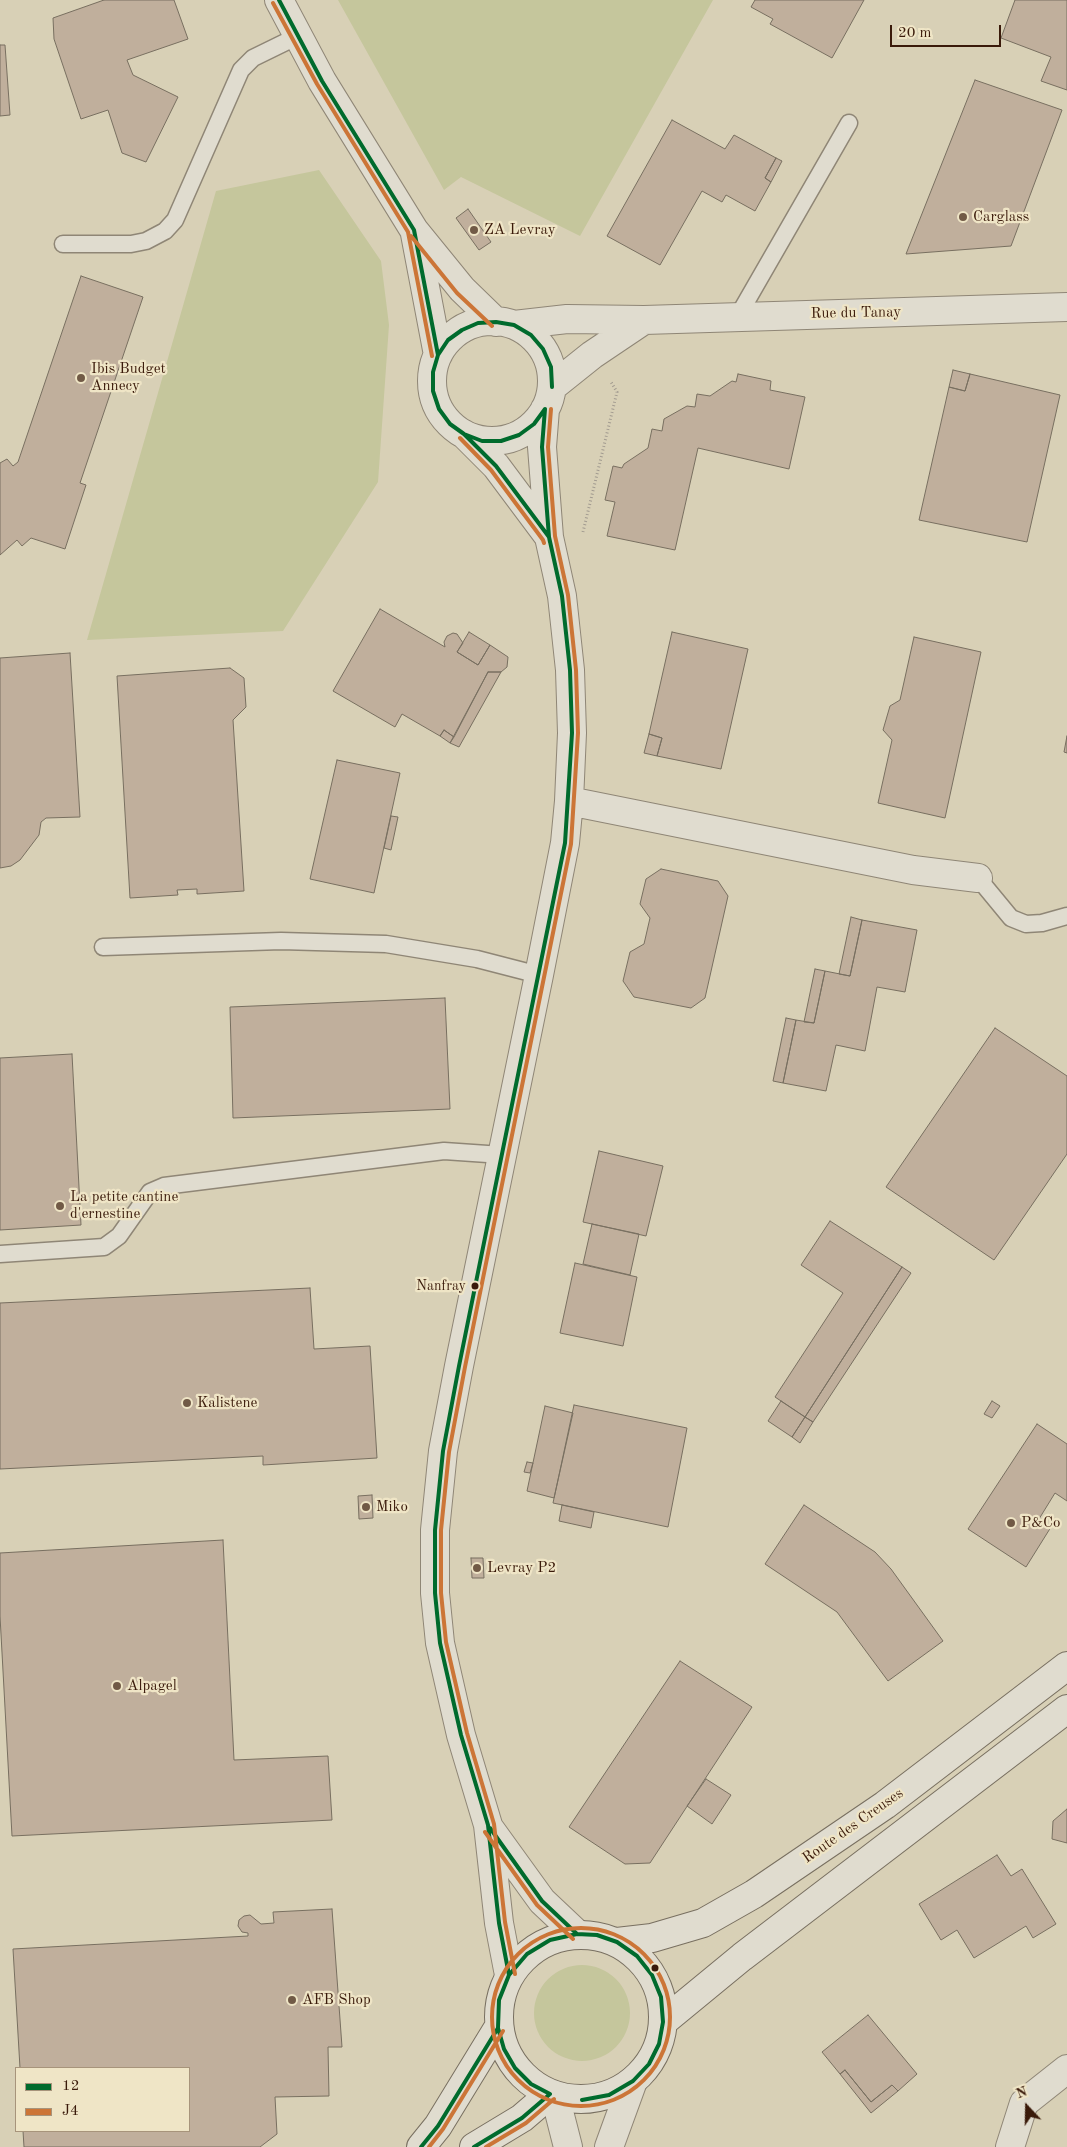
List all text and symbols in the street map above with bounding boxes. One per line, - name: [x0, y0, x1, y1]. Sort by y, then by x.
- scale bar: [892, 15, 1003, 47]
- text: 20 m: [898, 26, 932, 41]
- place label: Carglass: [973, 208, 1029, 226]
- marker: Carglass: [957, 211, 969, 223]
- place label: ZA Levray: [484, 221, 556, 239]
- marker: ZA Levray: [468, 224, 480, 236]
- street label: Rue du Tanay: [811, 303, 901, 323]
- place label: Ibis Budget Annecy: [91, 360, 166, 395]
- marker: Ibis Budget Annecy: [75, 372, 87, 384]
- place label: La petite cantine d'ernestine: [70, 1188, 178, 1223]
- marker: La petite cantine d'ernestine: [54, 1200, 66, 1212]
- place label: Nanfray: [416, 1278, 466, 1294]
- marker: Nanfray: [470, 1281, 480, 1291]
- place label: Kalistene: [197, 1394, 258, 1412]
- marker: Kalistene: [181, 1397, 193, 1409]
- place label: Miko: [376, 1498, 408, 1516]
- marker: Miko: [360, 1501, 372, 1513]
- place label: P&Co: [1021, 1514, 1060, 1532]
- marker: P&Co: [1005, 1517, 1017, 1529]
- place label: Levray P2: [487, 1559, 556, 1577]
- marker: Levray P2: [471, 1562, 483, 1574]
- place label: Alpagel: [127, 1677, 177, 1695]
- marker: Alpagel: [111, 1680, 123, 1692]
- street label: Route des Creuses: [799, 1784, 907, 1868]
- unlabelled marker: [650, 1963, 660, 1973]
- place label: AFB Shop: [302, 1991, 371, 2009]
- marker: AFB Shop: [286, 1994, 298, 2006]
- legend: [15, 2067, 190, 2132]
- text: 12: [62, 2079, 79, 2094]
- north arrow: [1002, 2082, 1052, 2132]
- text: N: [1014, 2085, 1029, 2101]
- text: J4: [62, 2104, 79, 2119]

